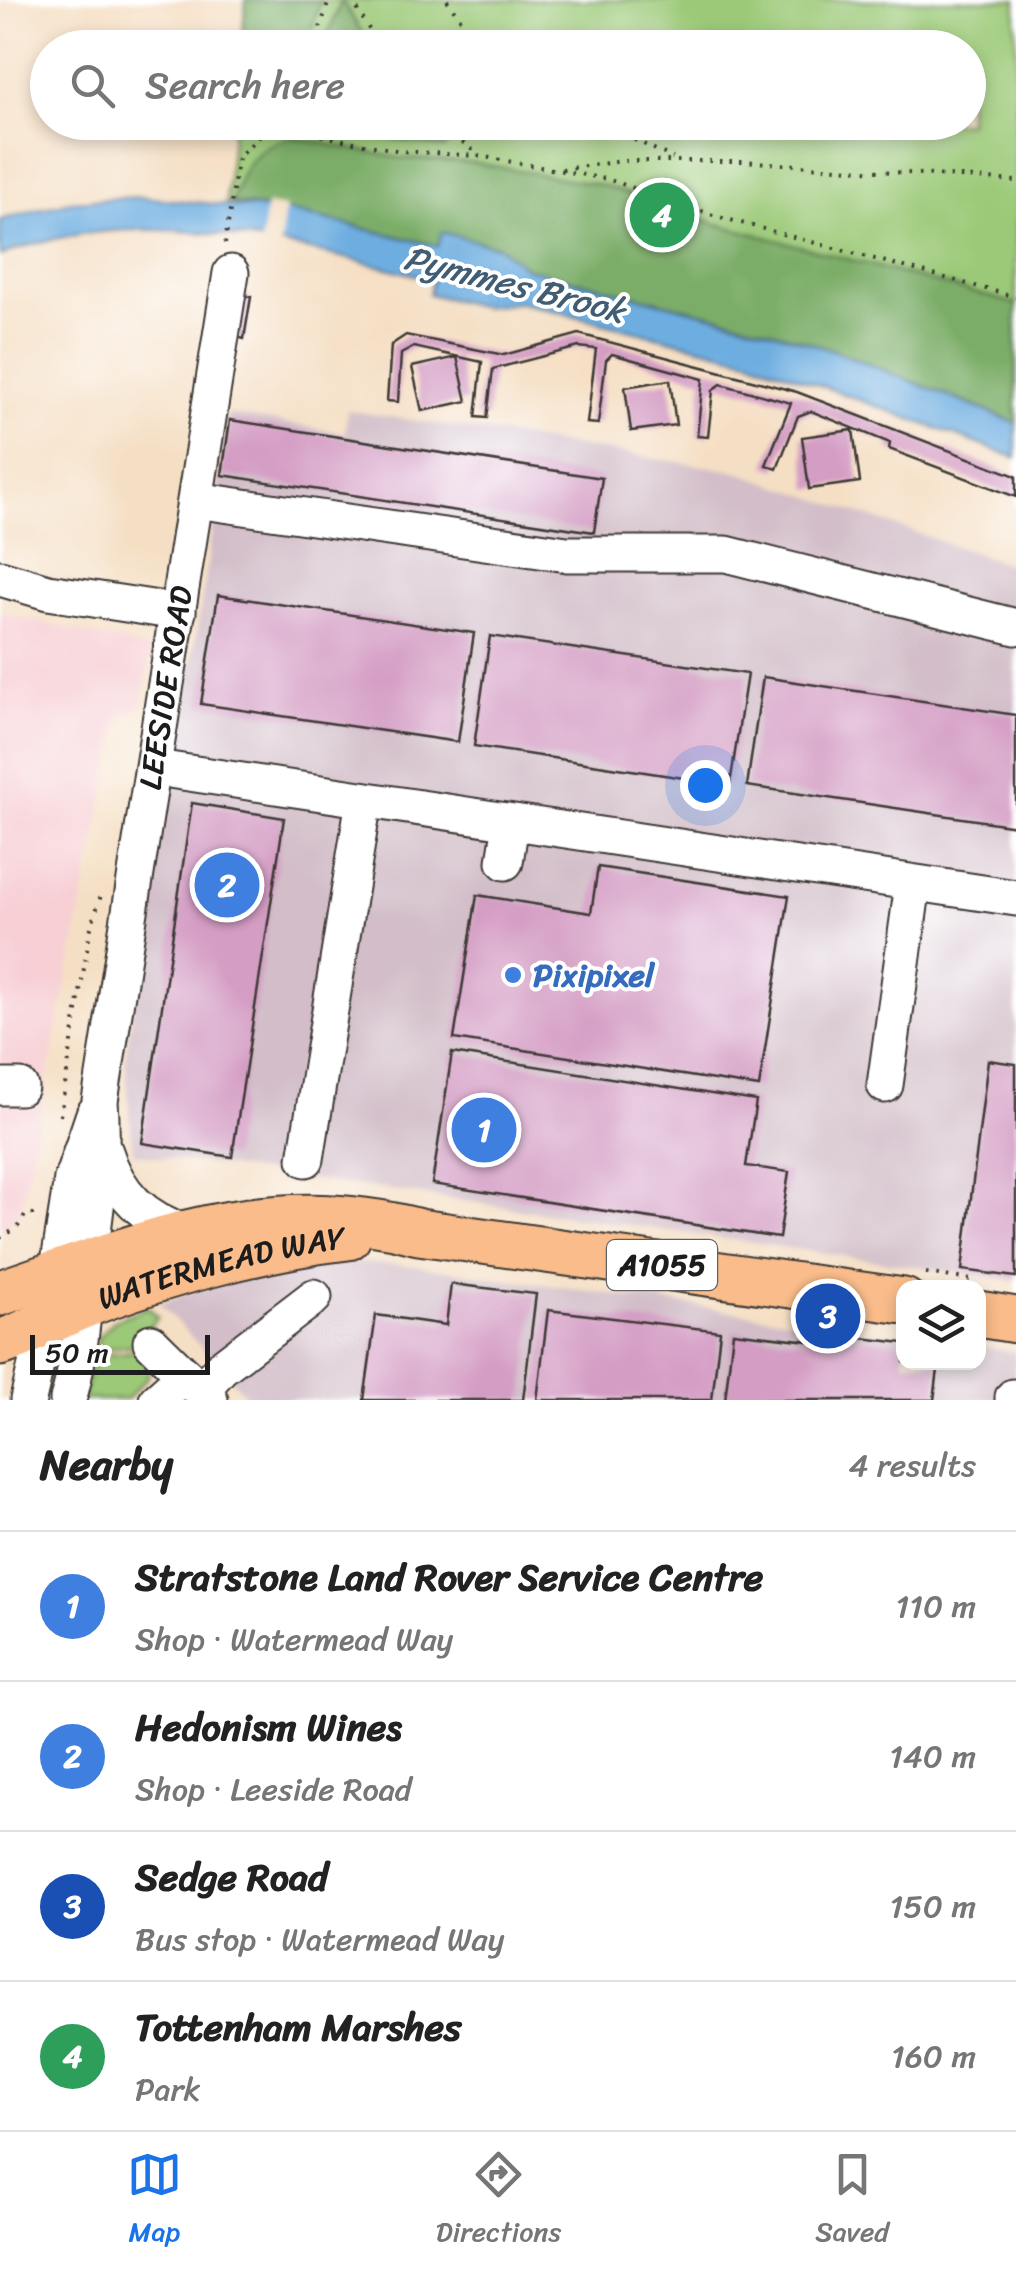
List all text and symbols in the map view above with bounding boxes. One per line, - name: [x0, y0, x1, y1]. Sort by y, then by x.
- search box: [30, 30, 986, 140]
- text: Search here: [145, 52, 345, 119]
- icon: search: [65, 58, 120, 113]
- pin: 4: [630, 178, 694, 252]
- water label: Pymmes Brook: [398, 227, 635, 342]
- street label: LEESIDE ROAD: [121, 582, 210, 794]
- your location: [680, 760, 731, 811]
- pin: 2: [194, 848, 260, 922]
- place label: Pixipixel: [533, 947, 656, 1004]
- marker: Pixipixel: [502, 964, 524, 986]
- pin: 1: [452, 1092, 516, 1168]
- street label: WATERMEAD WAY: [89, 1209, 351, 1326]
- road number: A1055: [607, 1240, 717, 1290]
- pin: 3: [796, 1278, 860, 1354]
- map controls: [896, 1280, 986, 1370]
- button: layers: [896, 1280, 986, 1370]
- text: 50 m: [45, 1328, 109, 1377]
- scale bar: [30, 1330, 210, 1374]
- text: Nearby: [40, 1428, 173, 1502]
- text: 4 results: [848, 1437, 976, 1494]
- text: Stratstone Land Rover Service Centre: [135, 1544, 763, 1611]
- text: 1: [66, 1578, 79, 1635]
- text: 110 m: [895, 1578, 976, 1635]
- text: Shop · Watermead Way: [135, 1611, 453, 1668]
- text: Hedonism Wines: [135, 1694, 402, 1761]
- text: 2: [63, 1728, 82, 1785]
- text: 140 m: [889, 1728, 976, 1785]
- text: Shop · Leeside Road: [135, 1761, 412, 1818]
- text: Sedge Road: [135, 1844, 328, 1911]
- text: 3: [64, 1878, 81, 1935]
- text: 150 m: [890, 1878, 976, 1935]
- text: Bus stop · Watermead Way: [135, 1911, 504, 1968]
- text: Tottenham Marshes: [135, 1994, 462, 2061]
- text: 4: [62, 2028, 83, 2085]
- text: 160 m: [891, 2028, 976, 2085]
- text: Park: [135, 2061, 201, 2118]
- tab: Map: [127, 2147, 182, 2256]
- tab: Directions: [436, 2147, 561, 2256]
- tab: Saved: [815, 2147, 889, 2256]

